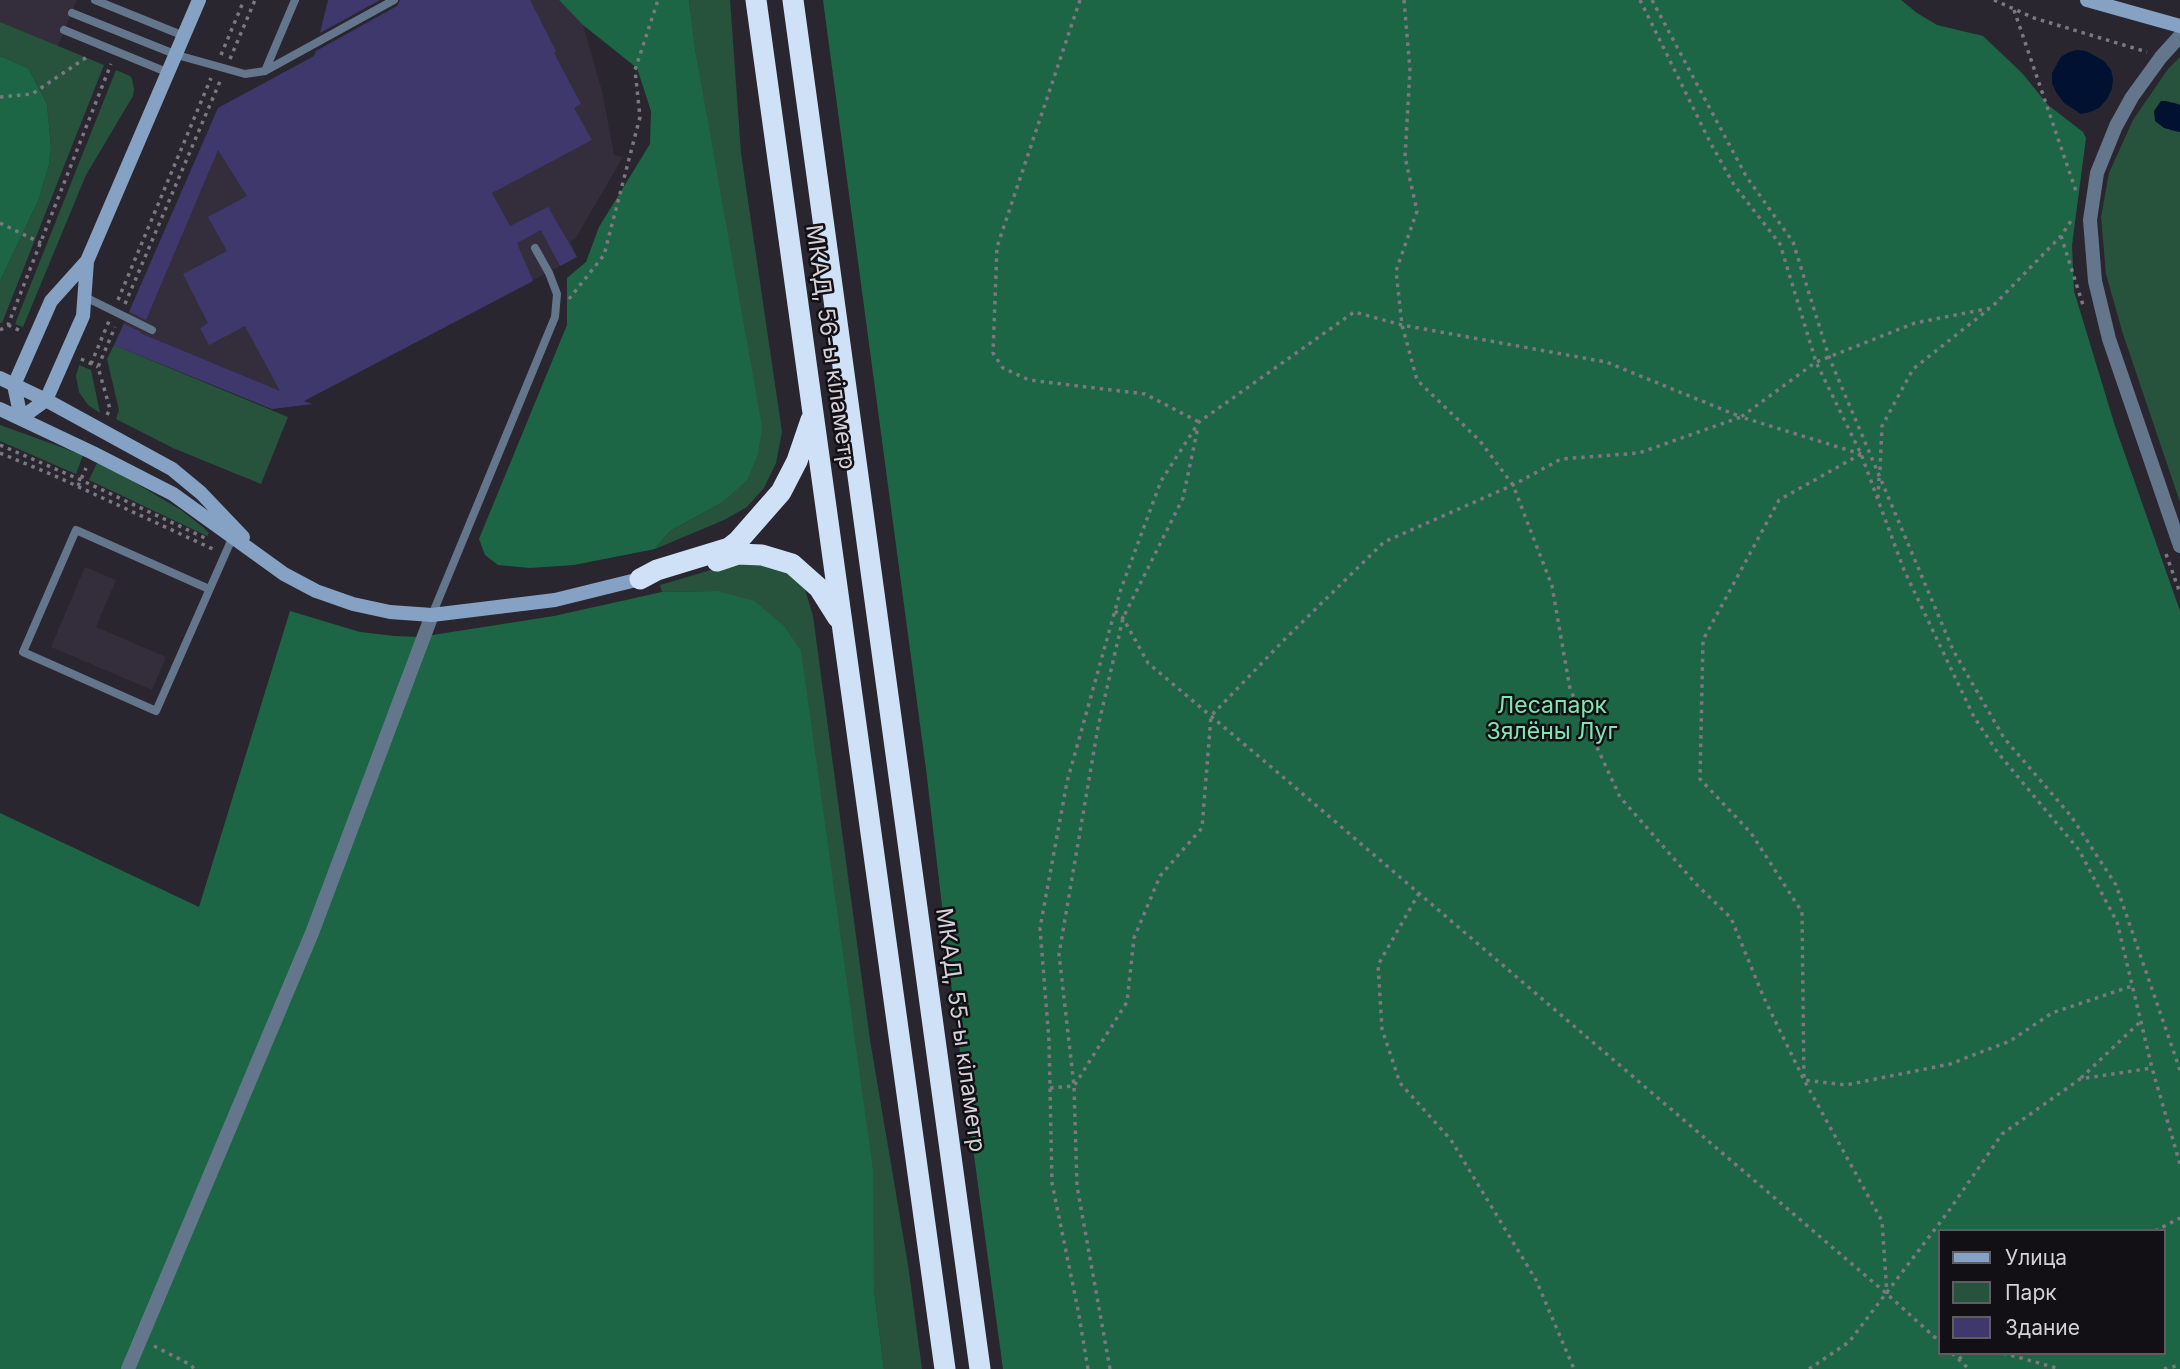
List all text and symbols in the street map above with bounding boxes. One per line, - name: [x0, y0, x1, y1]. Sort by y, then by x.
- street label: МКАД, 56-ы кіламетр: [799, 223, 861, 471]
- park label: Лесапарк Зялёны Луг: [1487, 692, 1617, 746]
- street label: МКАД, 55-ы кіламетр: [929, 906, 991, 1154]
- legend: [1938, 1229, 2166, 1355]
- text: Улица: [2005, 1245, 2067, 1270]
- text: Парк: [2005, 1280, 2057, 1305]
- text: Здание: [2005, 1315, 2080, 1340]

